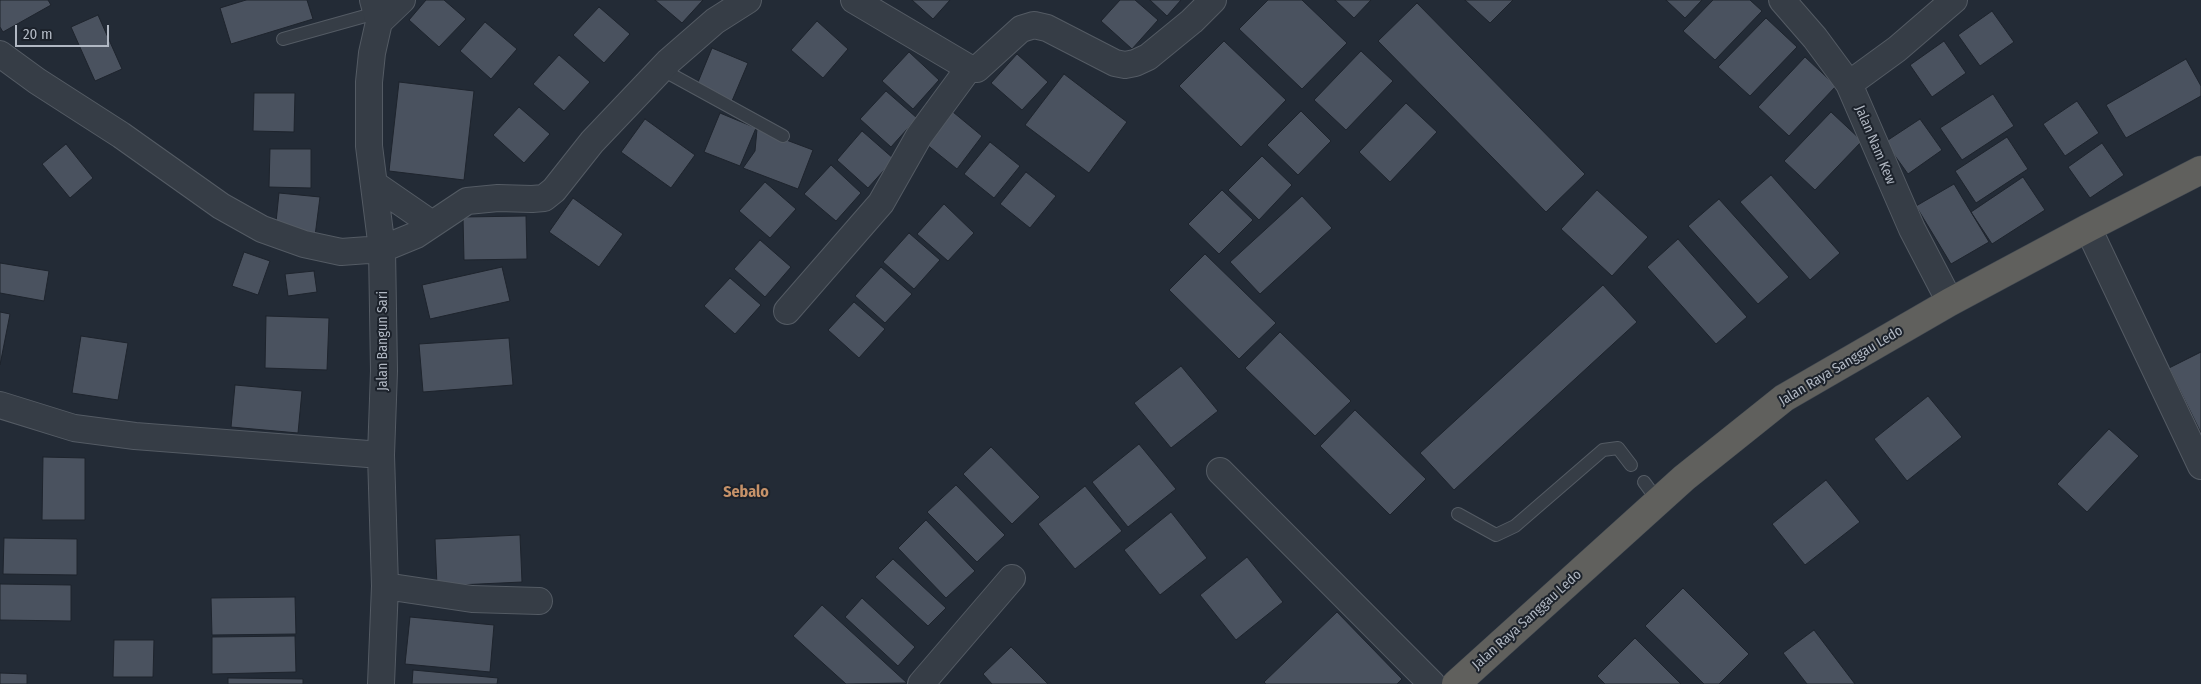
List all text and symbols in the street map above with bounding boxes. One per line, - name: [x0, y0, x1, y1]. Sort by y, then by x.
- scale bar: [18, 15, 111, 47]
- text: 20 m: [23, 25, 53, 43]
- street label: Jalan Nam Kew: [1851, 103, 1899, 187]
- street label: Jalan Bangun Sari: [375, 291, 391, 391]
- street label: Jalan Raya Sanggau Ledo: [1776, 322, 1906, 410]
- district label: Sebalo: [723, 483, 769, 503]
- street label: Jalan Raya Sanggau Ledo: [1469, 566, 1585, 674]

